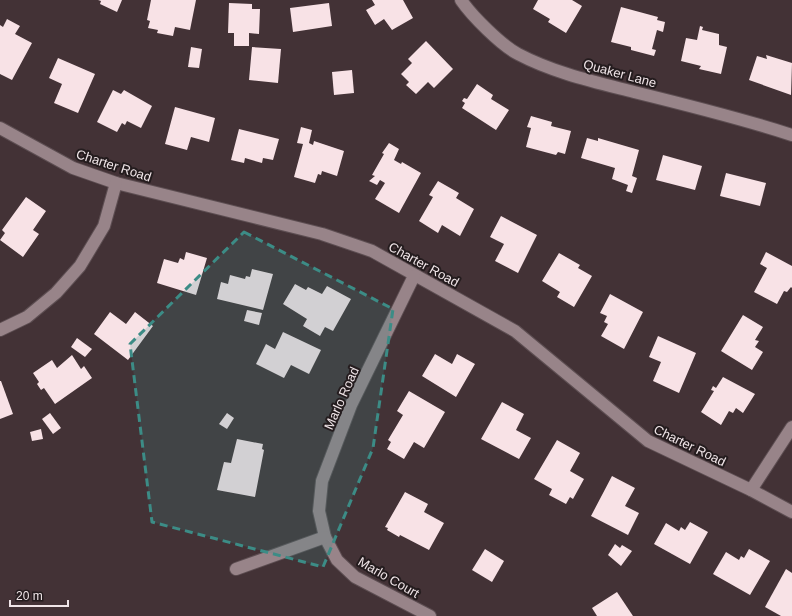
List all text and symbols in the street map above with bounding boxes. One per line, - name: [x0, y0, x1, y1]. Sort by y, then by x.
- street label: Quaker Lane: [582, 57, 658, 90]
- street label: Charter Road: [74, 146, 153, 185]
- street label: Charter Road: [386, 239, 462, 290]
- street label: Marlo Road: [321, 364, 362, 432]
- street label: Charter Road: [651, 422, 728, 469]
- street label: Marlo Court: [356, 554, 422, 601]
- scale bar: [10, 582, 68, 608]
- text: 20 m: [16, 589, 43, 603]

